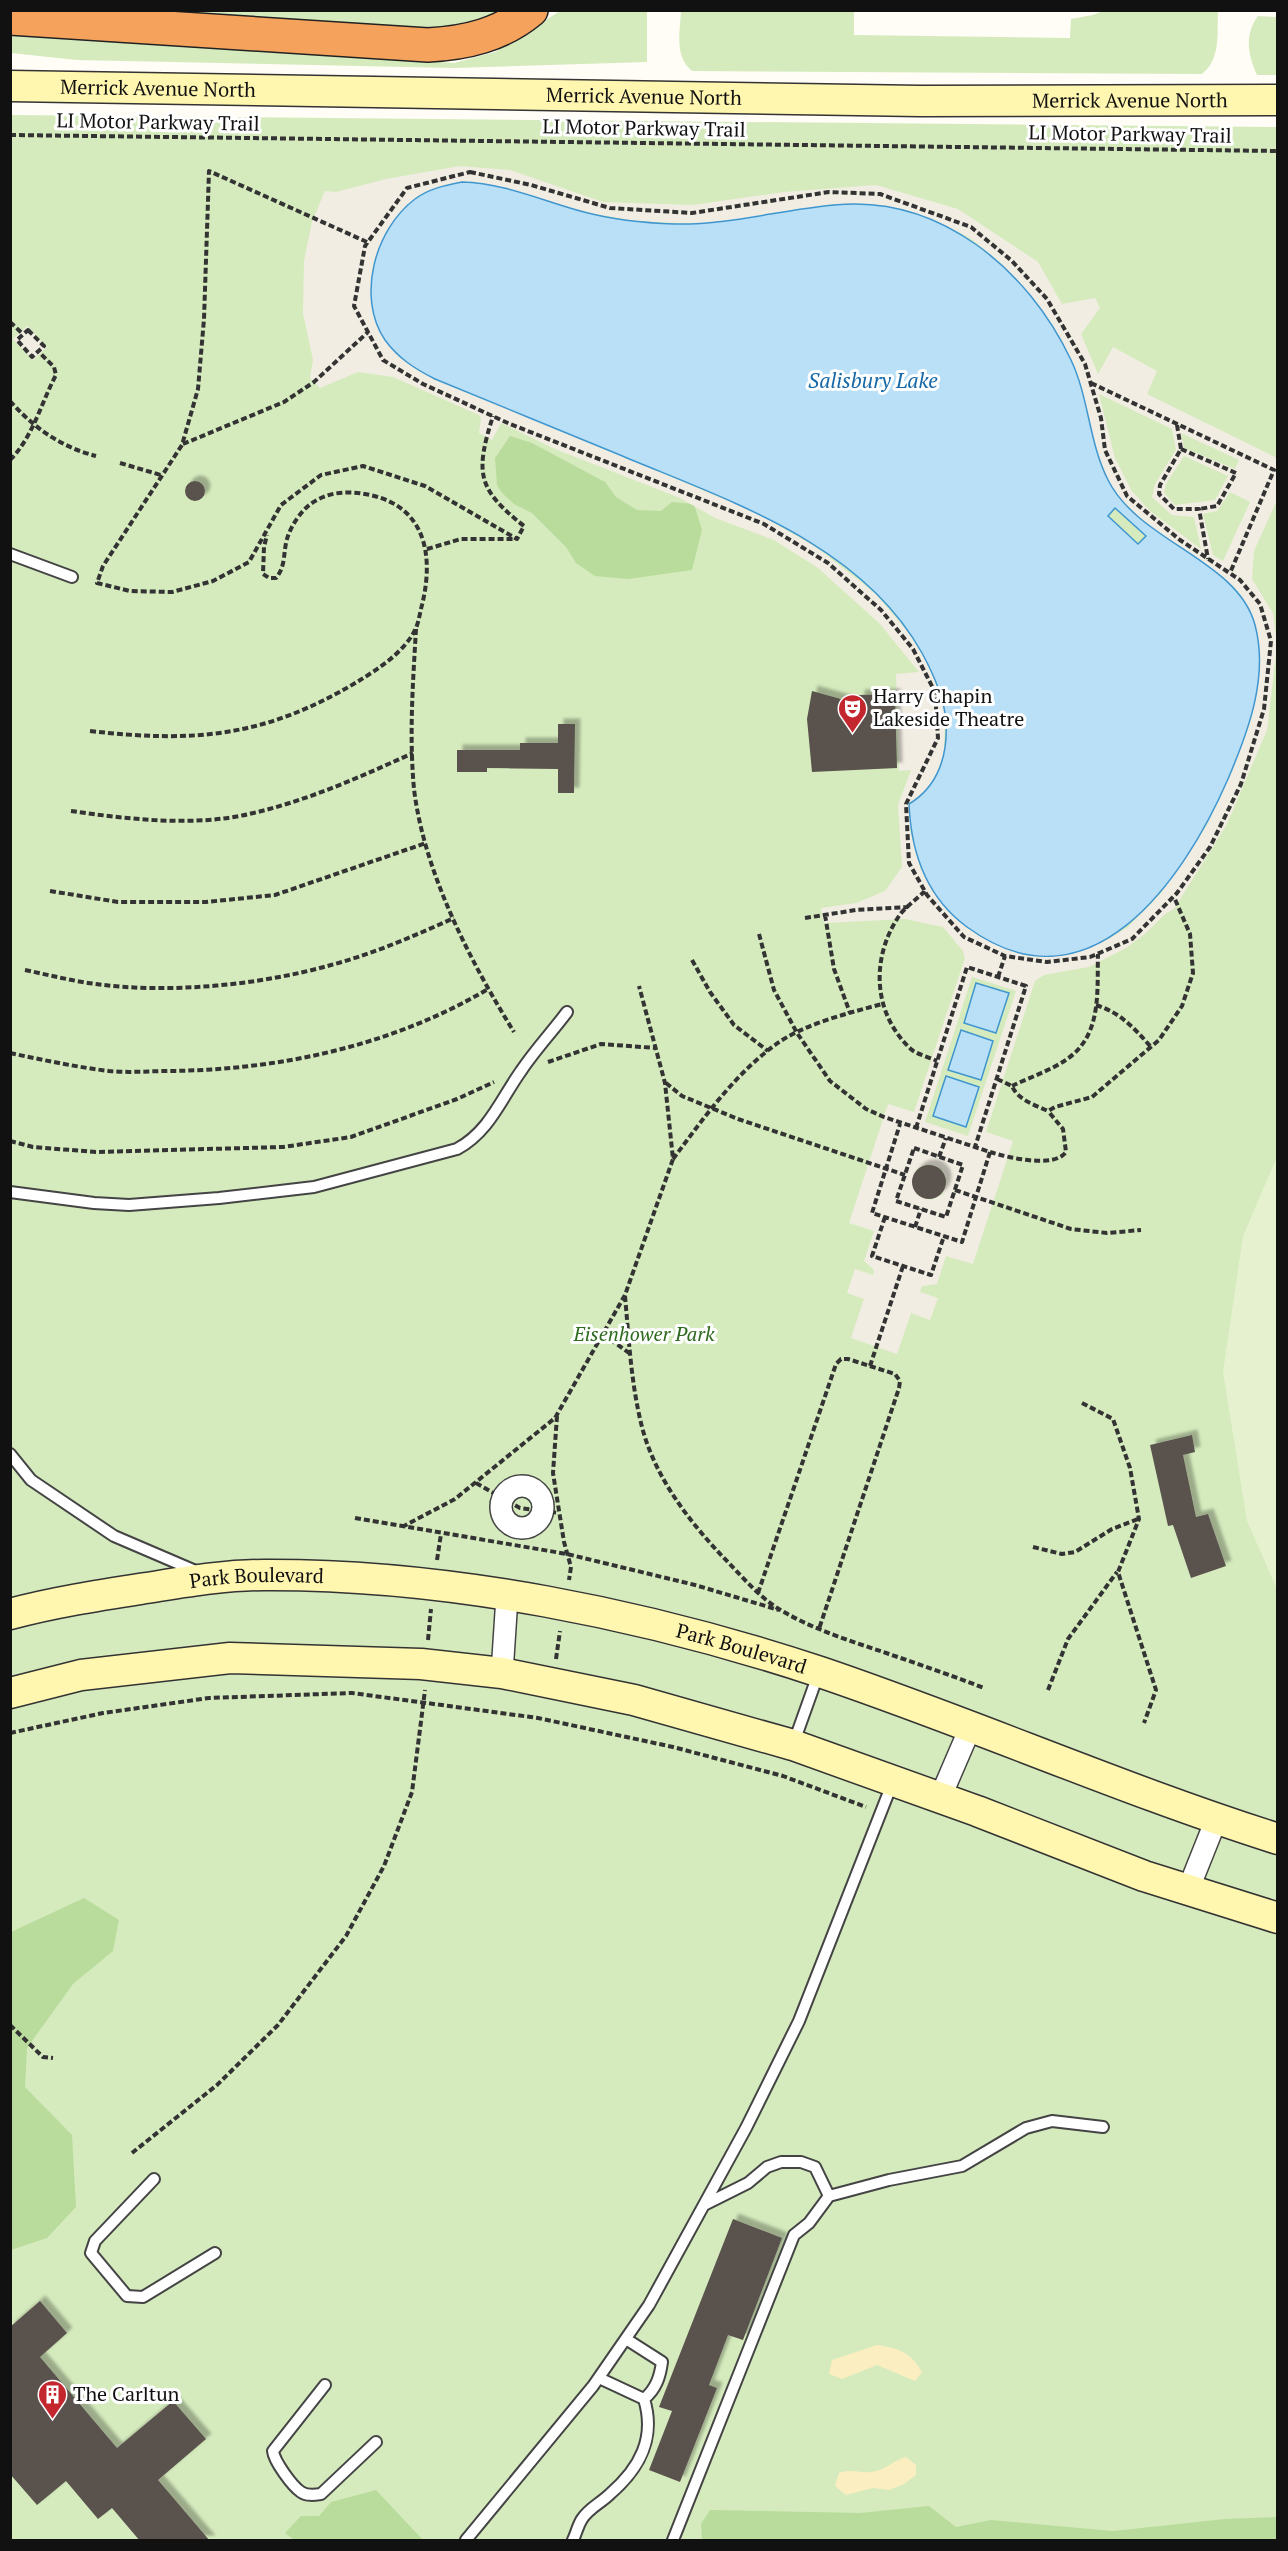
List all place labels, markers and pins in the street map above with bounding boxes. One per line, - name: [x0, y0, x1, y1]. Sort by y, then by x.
- place label: Harry Chapin Lakeside Theatre: [873, 682, 1024, 732]
- theatre icon: Harry Chapin Lakeside Theatre: [836, 692, 868, 734]
- building icon: The Carltun: [36, 2378, 68, 2420]
- place label: The Carltun: [73, 2380, 180, 2407]

